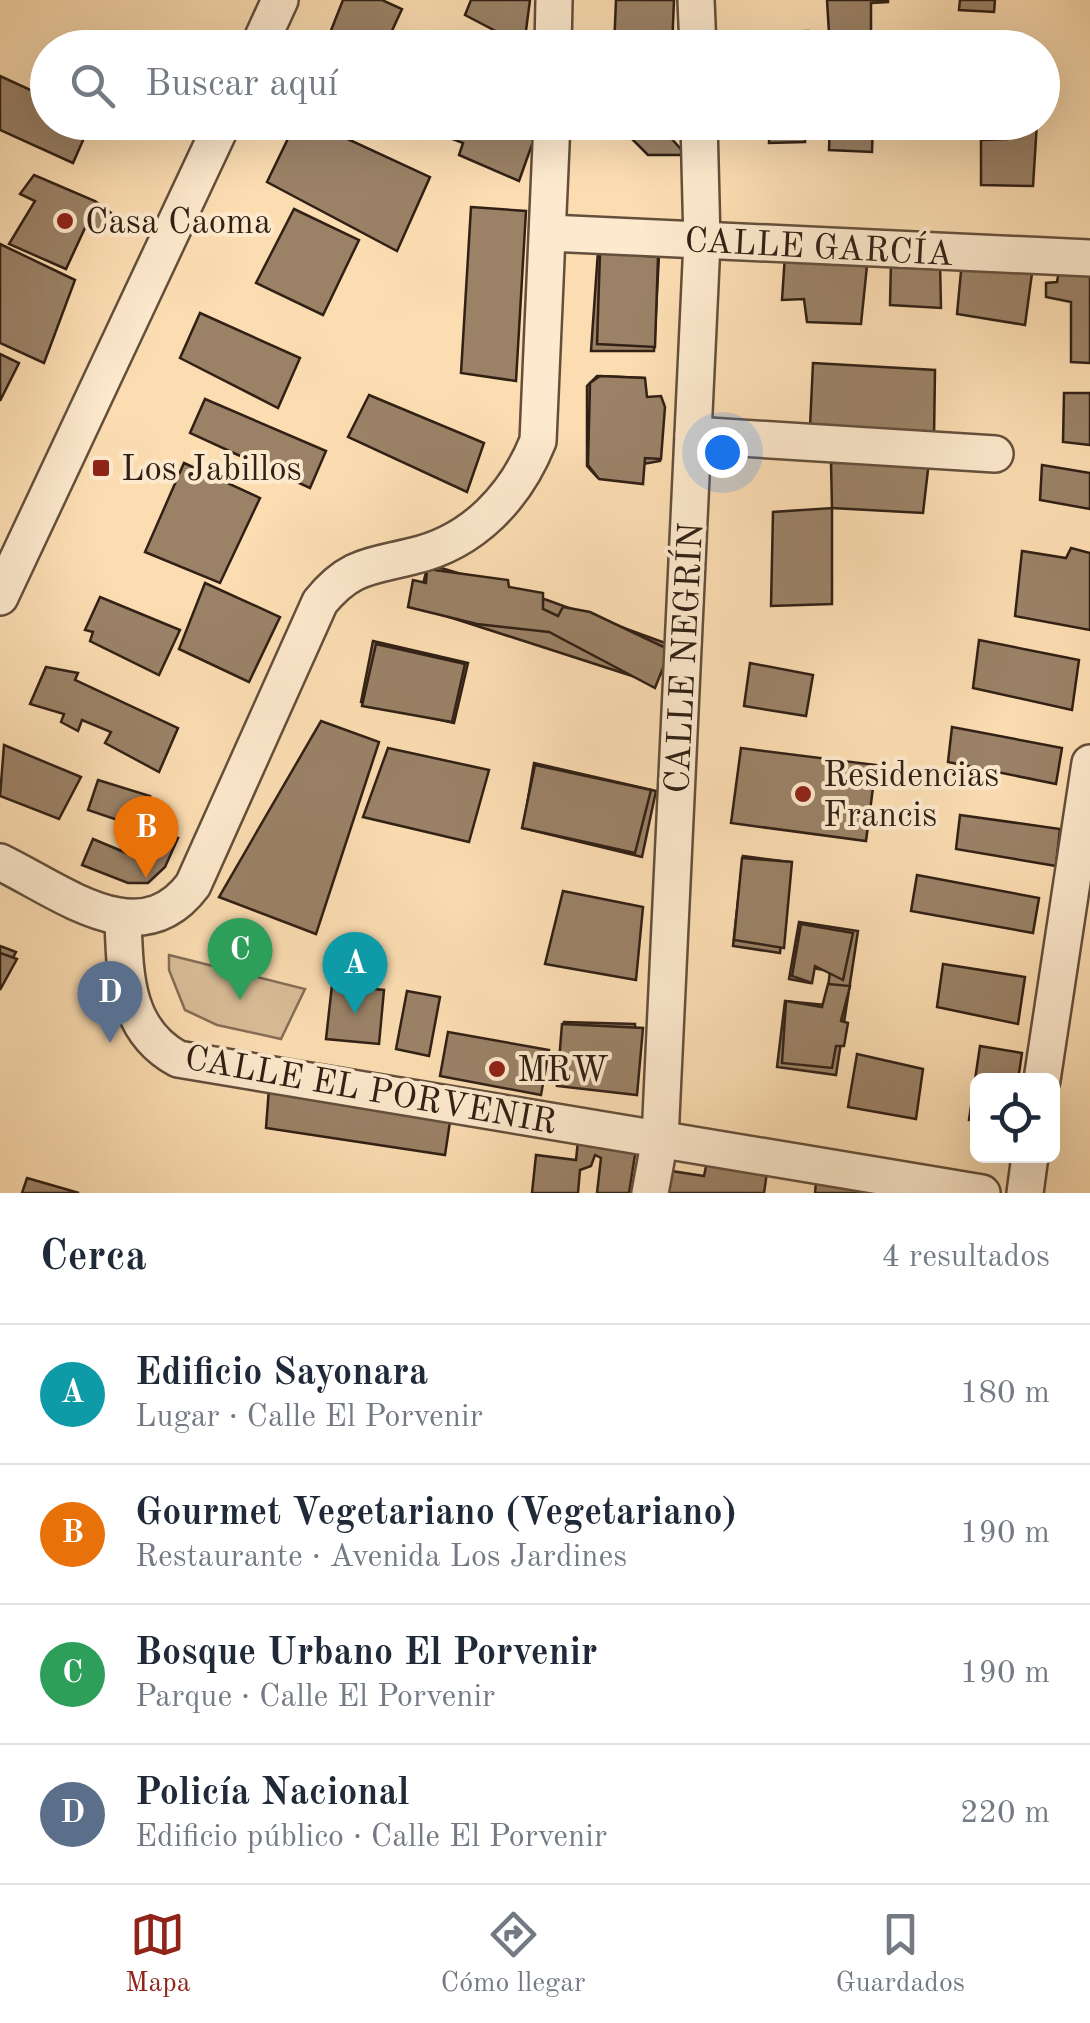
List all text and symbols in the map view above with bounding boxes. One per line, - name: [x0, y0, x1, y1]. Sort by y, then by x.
- search box: [30, 30, 1060, 140]
- icon: search: [65, 58, 120, 113]
- text: Buscar aquí: [145, 66, 338, 104]
- place label: Casa Caoma: [85, 206, 271, 241]
- marker: Casa Caoma: [54, 210, 76, 232]
- street label: CALLE GARCÍA: [684, 217, 955, 273]
- your location: [697, 427, 748, 478]
- place label: Los Jabillos: [121, 453, 302, 488]
- marker: Los Jabillos: [90, 457, 112, 479]
- street label: CALLE NEGRÍN: [654, 521, 710, 795]
- place label: Residencias Francis: [823, 759, 999, 834]
- marker: Residencias Francis: [792, 783, 814, 805]
- pin: B: [114, 796, 178, 878]
- pin: C: [208, 918, 272, 1000]
- pin: A: [322, 932, 388, 1014]
- pin: D: [78, 960, 142, 1043]
- street label: CALLE EL PORVENIR: [182, 1041, 559, 1141]
- place label: MRW: [517, 1054, 609, 1089]
- marker: MRW: [486, 1058, 508, 1080]
- map controls: [970, 1073, 1060, 1163]
- button: locate: [970, 1073, 1060, 1163]
- text: Cerca: [40, 1237, 147, 1279]
- text: 4 resultados: [882, 1242, 1050, 1274]
- text: Edificio Sayonara: [135, 1355, 428, 1393]
- text: A: [60, 1378, 85, 1410]
- text: 180 m: [960, 1378, 1050, 1410]
- text: Lugar · Calle El Porvenir: [135, 1402, 483, 1434]
- text: Gourmet Vegetariano (Vegetariano): [135, 1495, 737, 1533]
- text: B: [61, 1518, 84, 1550]
- text: 190 m: [960, 1518, 1050, 1550]
- text: Restaurante · Avenida Los Jardines: [135, 1542, 627, 1574]
- text: Bosque Urbano El Porvenir: [135, 1635, 598, 1673]
- text: C: [62, 1658, 83, 1690]
- text: 190 m: [960, 1658, 1050, 1690]
- text: Parque · Calle El Porvenir: [135, 1682, 495, 1714]
- text: Policía Nacional: [135, 1775, 409, 1813]
- text: D: [60, 1798, 85, 1830]
- text: 220 m: [960, 1798, 1050, 1830]
- text: Edificio público · Calle El Porvenir: [135, 1822, 607, 1854]
- tab: Mapa: [125, 1907, 191, 2002]
- tab: Cómo llegar: [441, 1907, 586, 2002]
- tab: Guardados: [835, 1907, 965, 2002]

